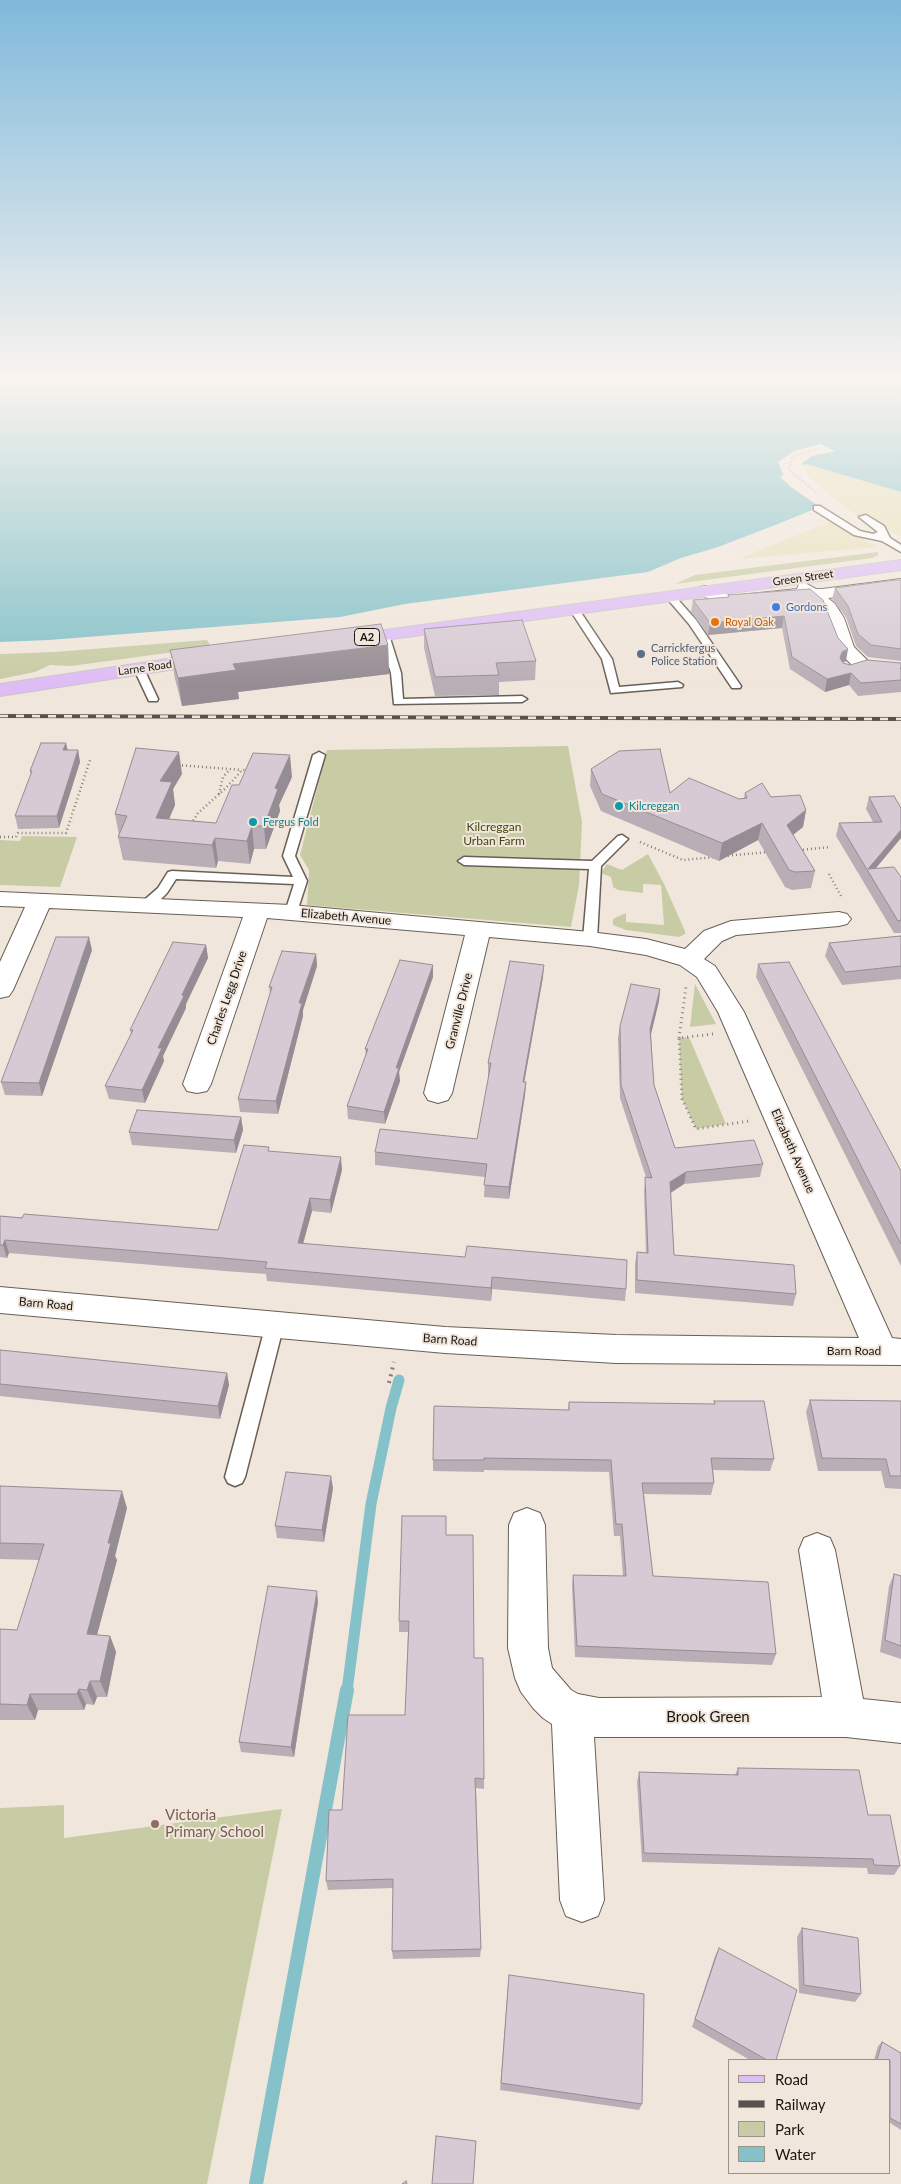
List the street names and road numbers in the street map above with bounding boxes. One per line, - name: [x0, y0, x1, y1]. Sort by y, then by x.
- street label: Green Street: [772, 567, 834, 589]
- road number: A2: [354, 628, 380, 646]
- street label: Larne Road: [117, 658, 173, 678]
- street label: Elizabeth Avenue: [300, 906, 392, 928]
- street label: Charles Legg Drive: [204, 949, 250, 1047]
- street label: Granville Drive: [443, 971, 475, 1051]
- street label: Elizabeth Avenue: [768, 1107, 818, 1195]
- street label: Barn Road: [18, 1294, 74, 1314]
- street label: Barn Road: [422, 1331, 478, 1349]
- street label: Barn Road: [827, 1344, 881, 1358]
- street label: Brook Green: [666, 1708, 750, 1726]

